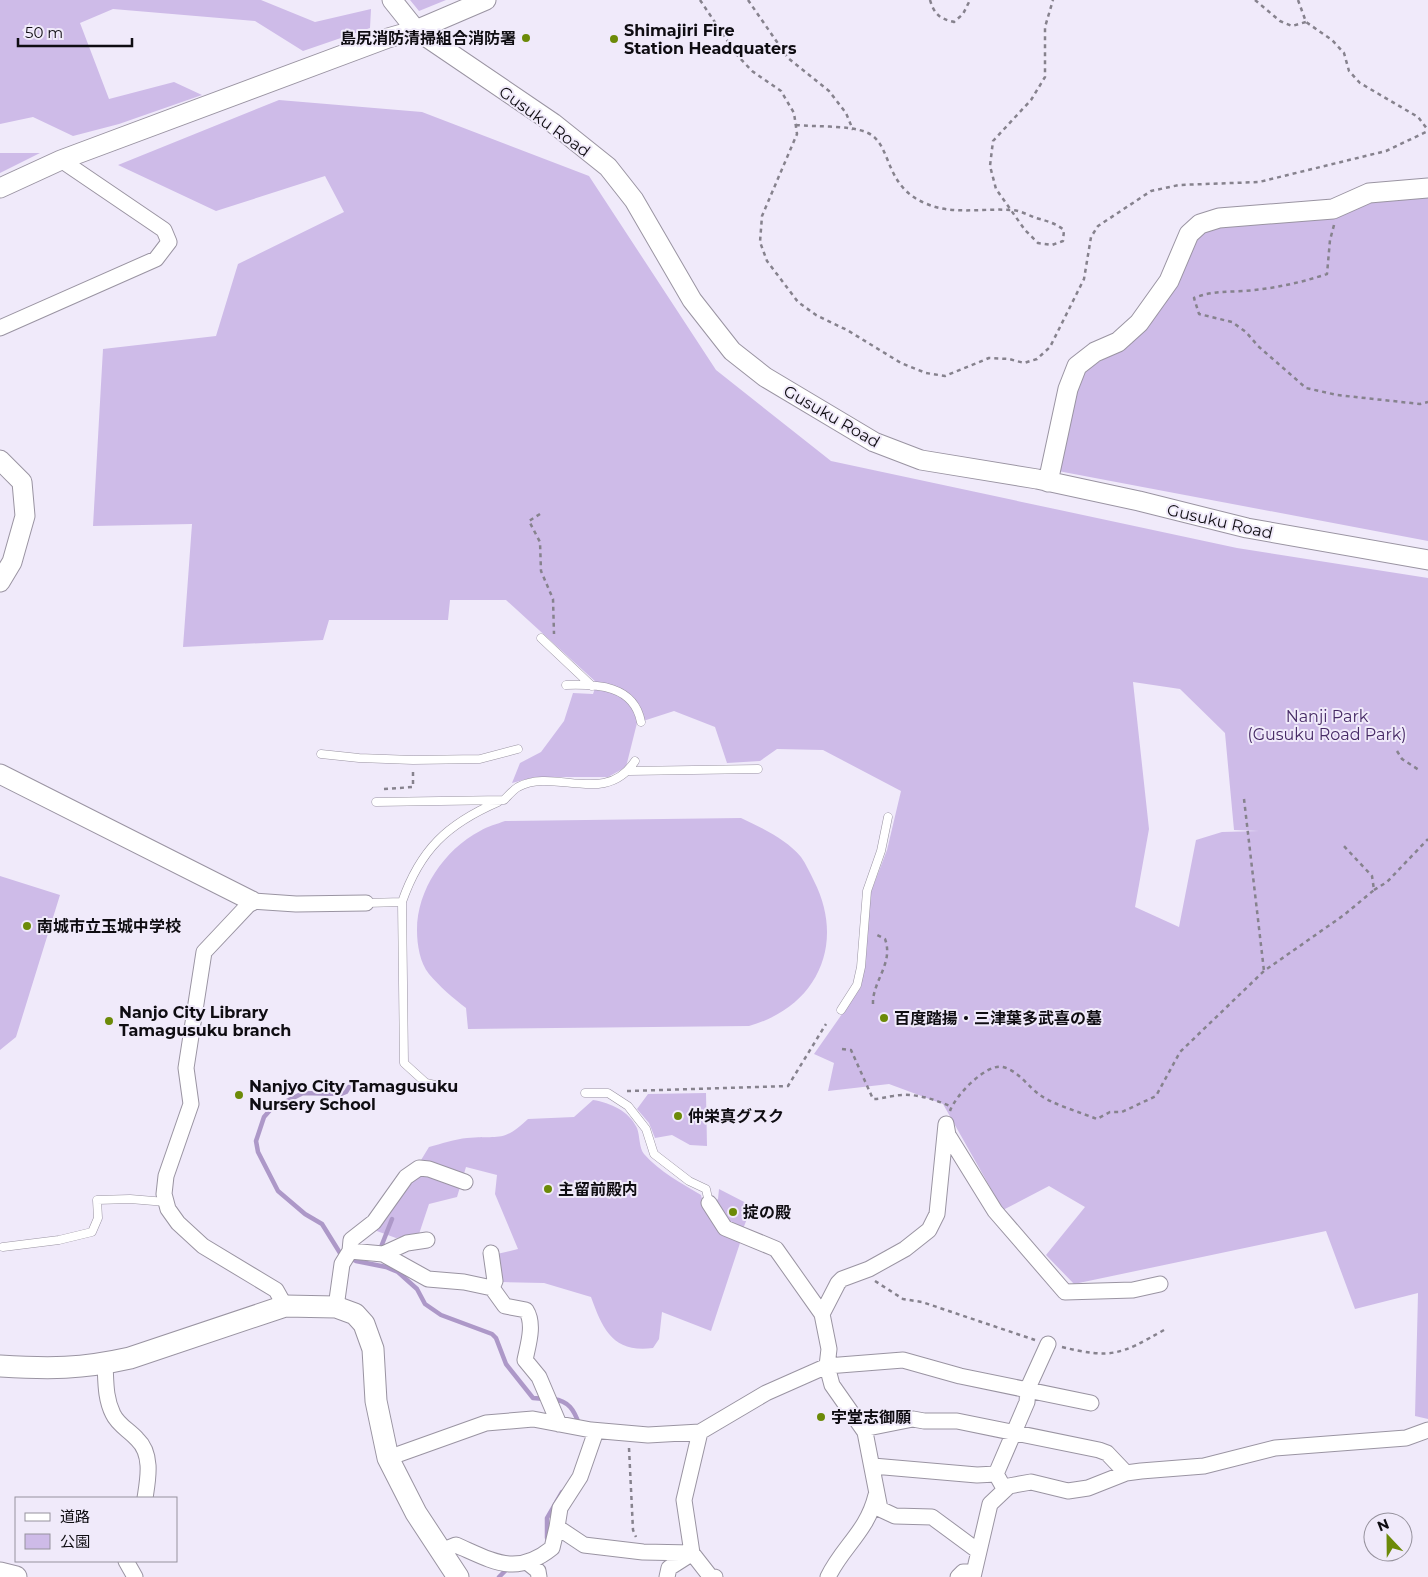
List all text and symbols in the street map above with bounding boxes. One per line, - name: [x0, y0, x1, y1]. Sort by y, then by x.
- scale bar: [18, 15, 131, 47]
- place label: Shimajiri Fire Station Headquaters: [624, 21, 797, 58]
- text: 50 m: [25, 23, 63, 42]
- place label: 島尻消防清掃組合消防署: [340, 29, 516, 48]
- marker: 島尻消防清掃組合消防署: [520, 32, 532, 44]
- marker: Shimajiri Fire Station Headquaters: [608, 33, 620, 45]
- street label: Gusuku Road: [495, 82, 594, 161]
- street label: Gusuku Road: [780, 381, 883, 452]
- street label: Gusuku Road: [1165, 500, 1275, 543]
- park label: Nanji Park (Gusuku Road Park): [1247, 707, 1407, 744]
- place label: 南城市立玉城中学校: [37, 917, 181, 936]
- marker: 南城市立玉城中学校: [21, 920, 33, 932]
- place label: Nanjo City Library Tamagusuku branch: [119, 1003, 291, 1040]
- place label: 百度踏揚・三津葉多武喜の墓: [894, 1009, 1102, 1028]
- marker: 百度踏揚・三津葉多武喜の墓: [878, 1012, 890, 1024]
- marker: Nanjo City Library Tamagusuku branch: [103, 1015, 115, 1027]
- place label: Nanjyo City Tamagusuku Nursery School: [249, 1077, 458, 1114]
- marker: Nanjyo City Tamagusuku Nursery School: [233, 1089, 245, 1101]
- place label: 仲栄真グスク: [688, 1107, 784, 1126]
- marker: 仲栄真グスク: [672, 1110, 684, 1122]
- place label: 主留前殿内: [558, 1180, 638, 1199]
- marker: 主留前殿内: [542, 1183, 554, 1195]
- place label: 掟の殿: [743, 1203, 791, 1222]
- marker: 掟の殿: [727, 1206, 739, 1218]
- place label: 宇堂志御願: [831, 1408, 911, 1427]
- marker: 宇堂志御願: [815, 1411, 827, 1423]
- legend: [15, 1497, 178, 1562]
- text: 道路: [60, 1507, 90, 1526]
- north arrow: [1363, 1512, 1413, 1562]
- text: N: [1375, 1514, 1392, 1535]
- text: 公園: [60, 1532, 90, 1551]

